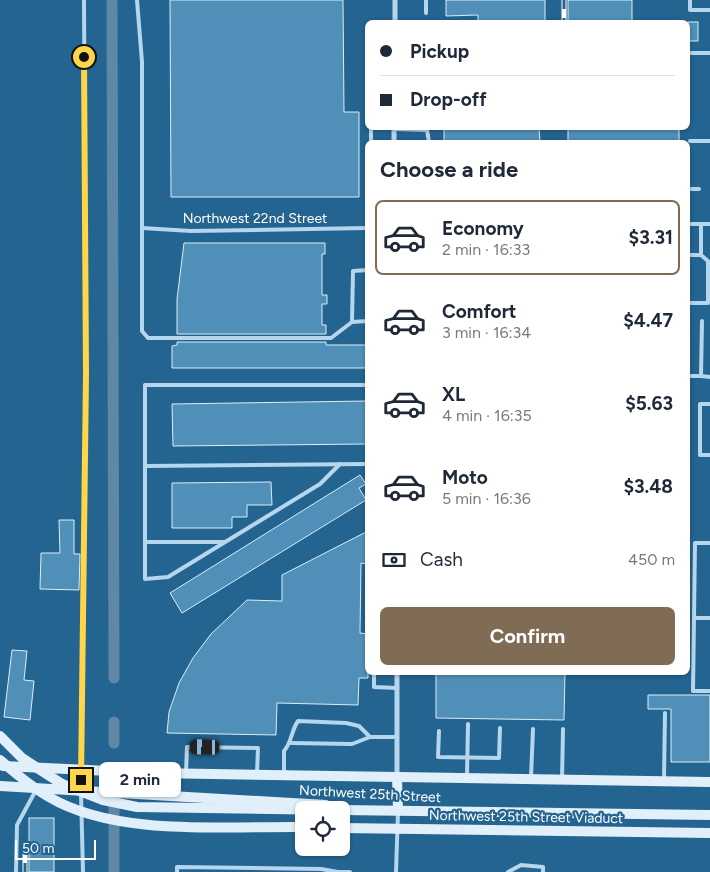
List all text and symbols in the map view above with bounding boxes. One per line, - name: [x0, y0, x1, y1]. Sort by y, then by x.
- text: Pickup: [410, 40, 469, 63]
- route start: [73, 46, 95, 68]
- text: Drop-off: [410, 88, 487, 111]
- text: Choose a ride: [380, 156, 518, 183]
- street label: Northwest 22nd Street: [183, 210, 327, 227]
- icon: car: [382, 215, 427, 260]
- text: Economy: [442, 217, 524, 240]
- text: $3.31: [629, 226, 673, 249]
- text: 2 min · 16:33: [442, 240, 530, 259]
- icon: car: [382, 298, 427, 343]
- text: Comfort: [442, 300, 517, 323]
- text: $4.47: [623, 309, 673, 332]
- text: 3 min · 16:34: [442, 323, 531, 342]
- icon: car: [382, 381, 427, 426]
- text: XL: [442, 383, 465, 406]
- text: $5.63: [625, 392, 673, 415]
- text: 4 min · 16:35: [442, 406, 532, 425]
- icon: car: [382, 464, 427, 509]
- text: Moto: [442, 466, 488, 489]
- text: $3.48: [624, 475, 673, 498]
- text: 5 min · 16:36: [442, 489, 531, 508]
- icon: cash: [380, 546, 408, 574]
- text: Cash: [420, 548, 463, 571]
- text: 450 m: [628, 550, 675, 569]
- button: Confirm: [380, 607, 675, 665]
- car: [189, 739, 220, 755]
- callout: 2 min: [98, 762, 181, 798]
- route end: [70, 769, 92, 791]
- text: 2 min: [120, 770, 160, 789]
- street label: Northwest 25th Street: [299, 782, 441, 806]
- map controls: [295, 801, 350, 856]
- button: locate: [295, 801, 350, 856]
- street label: Northwest 25th Street Viaduct: [429, 807, 623, 827]
- scale bar: [15, 837, 96, 860]
- text: 50 m: [22, 840, 54, 857]

